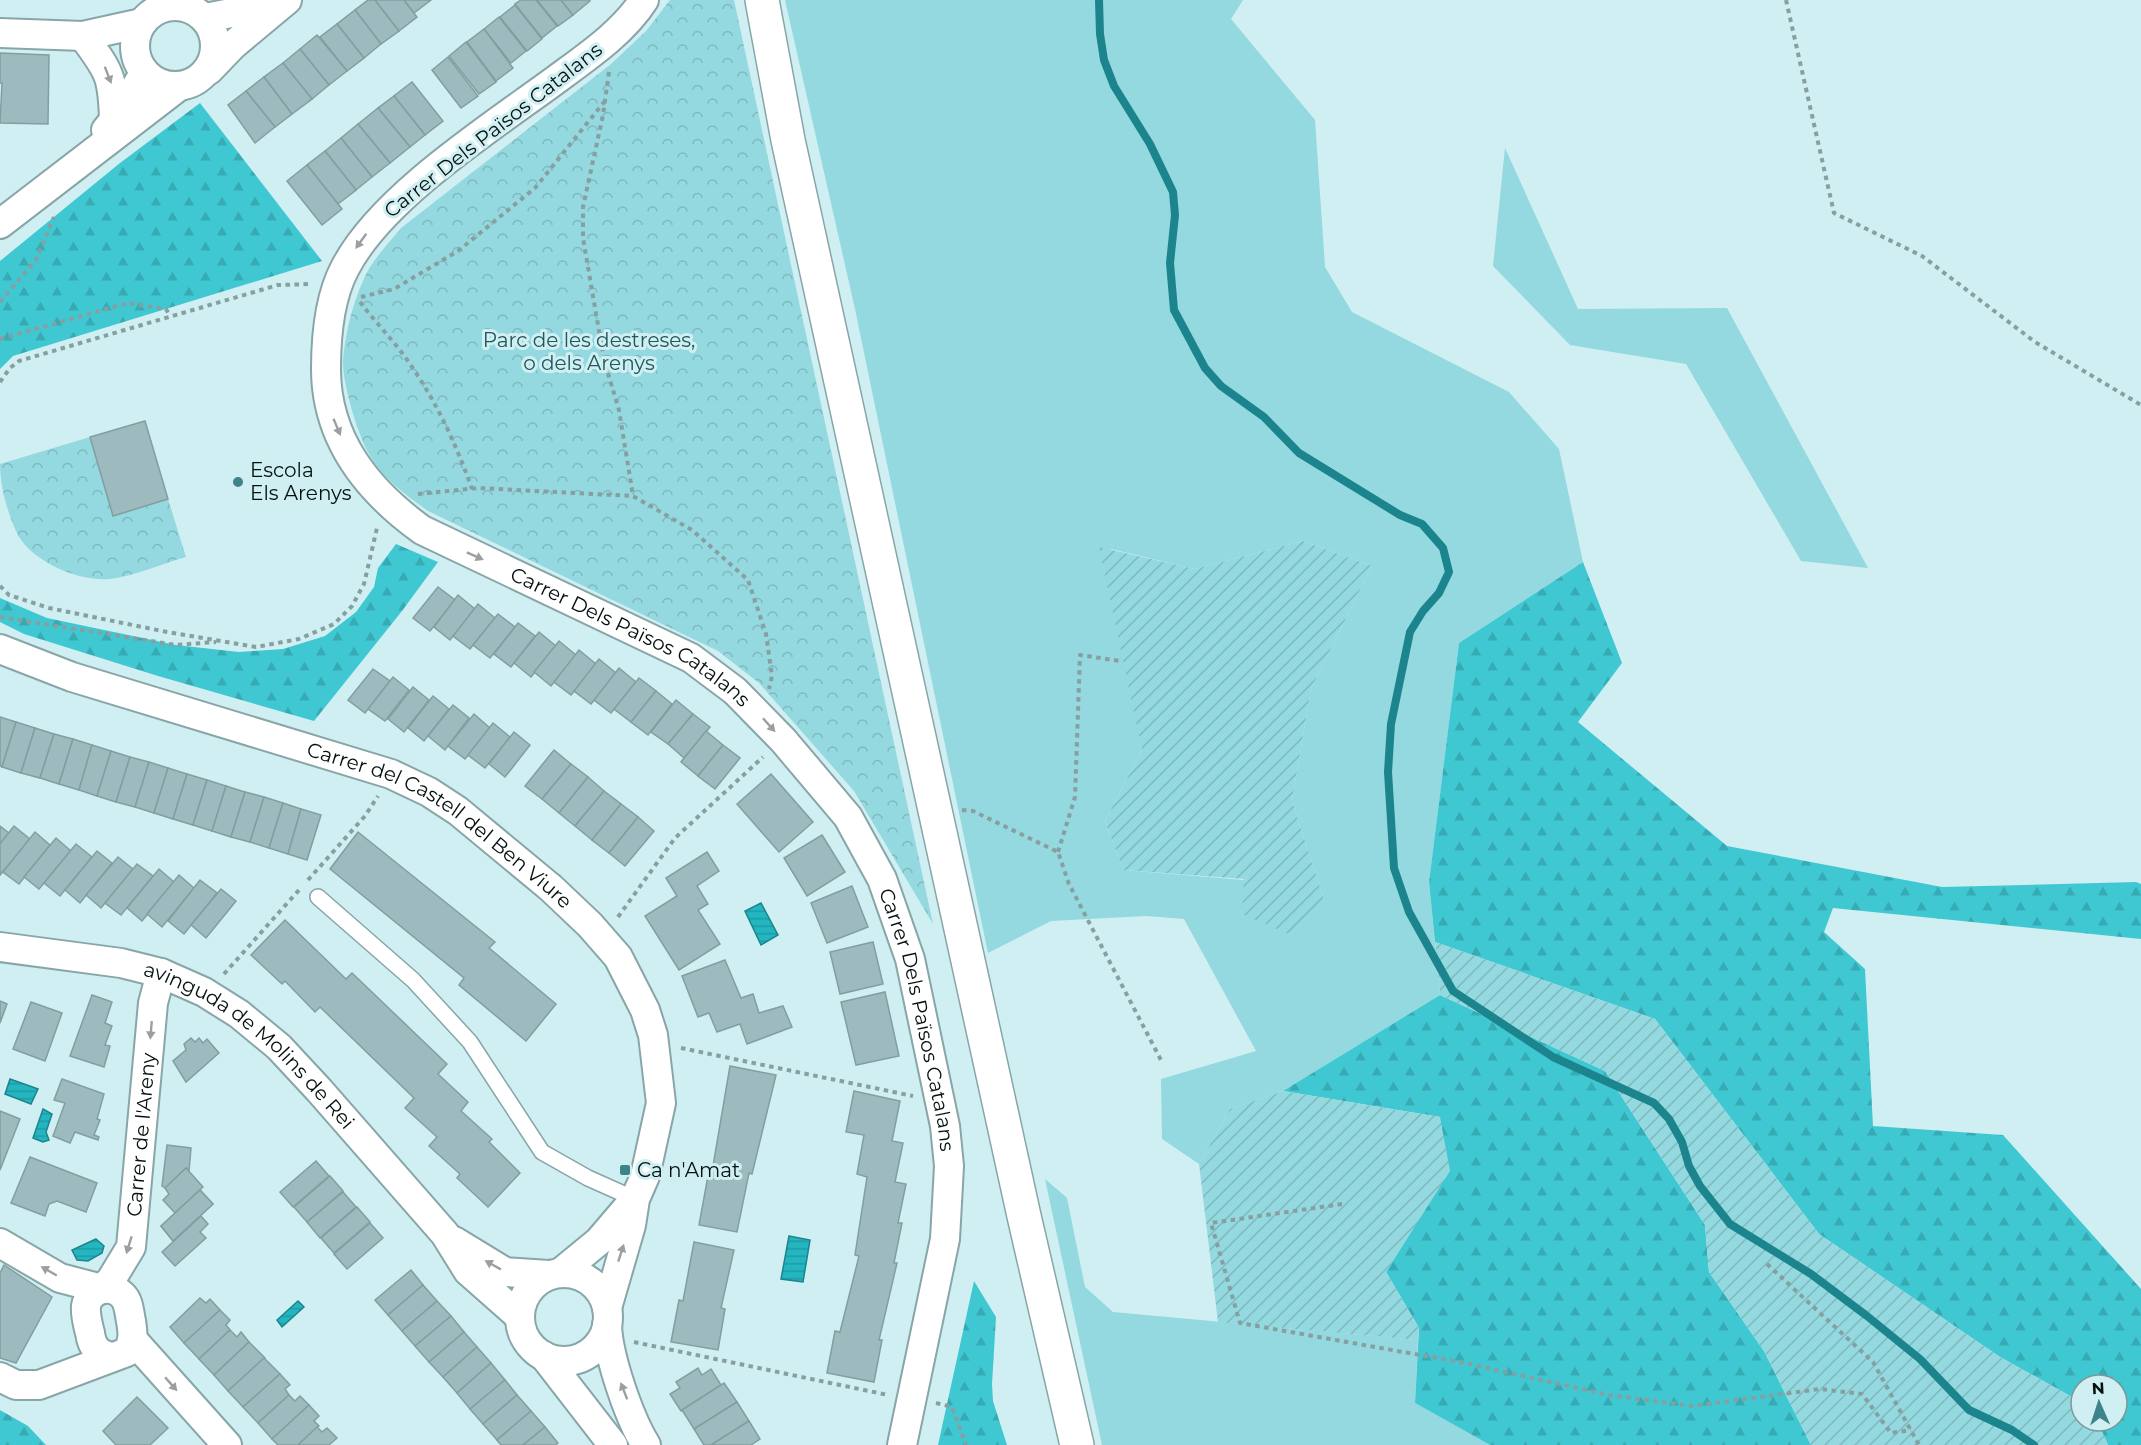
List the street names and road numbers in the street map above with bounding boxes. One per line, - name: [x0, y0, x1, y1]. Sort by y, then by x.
- street label: Carrer Dels Països Catalans: [379, 37, 607, 223]
- street label: Carrer Dels Països Catalans: [507, 562, 756, 712]
- street label: Carrer del Castell del Ben Viure: [304, 737, 577, 914]
- street label: Carrer Dels Països Catalans: [874, 885, 960, 1153]
- street label: avinguda de Molins de Rei: [141, 957, 359, 1134]
- street label: Carrer de l'Areny: [122, 1052, 160, 1218]

